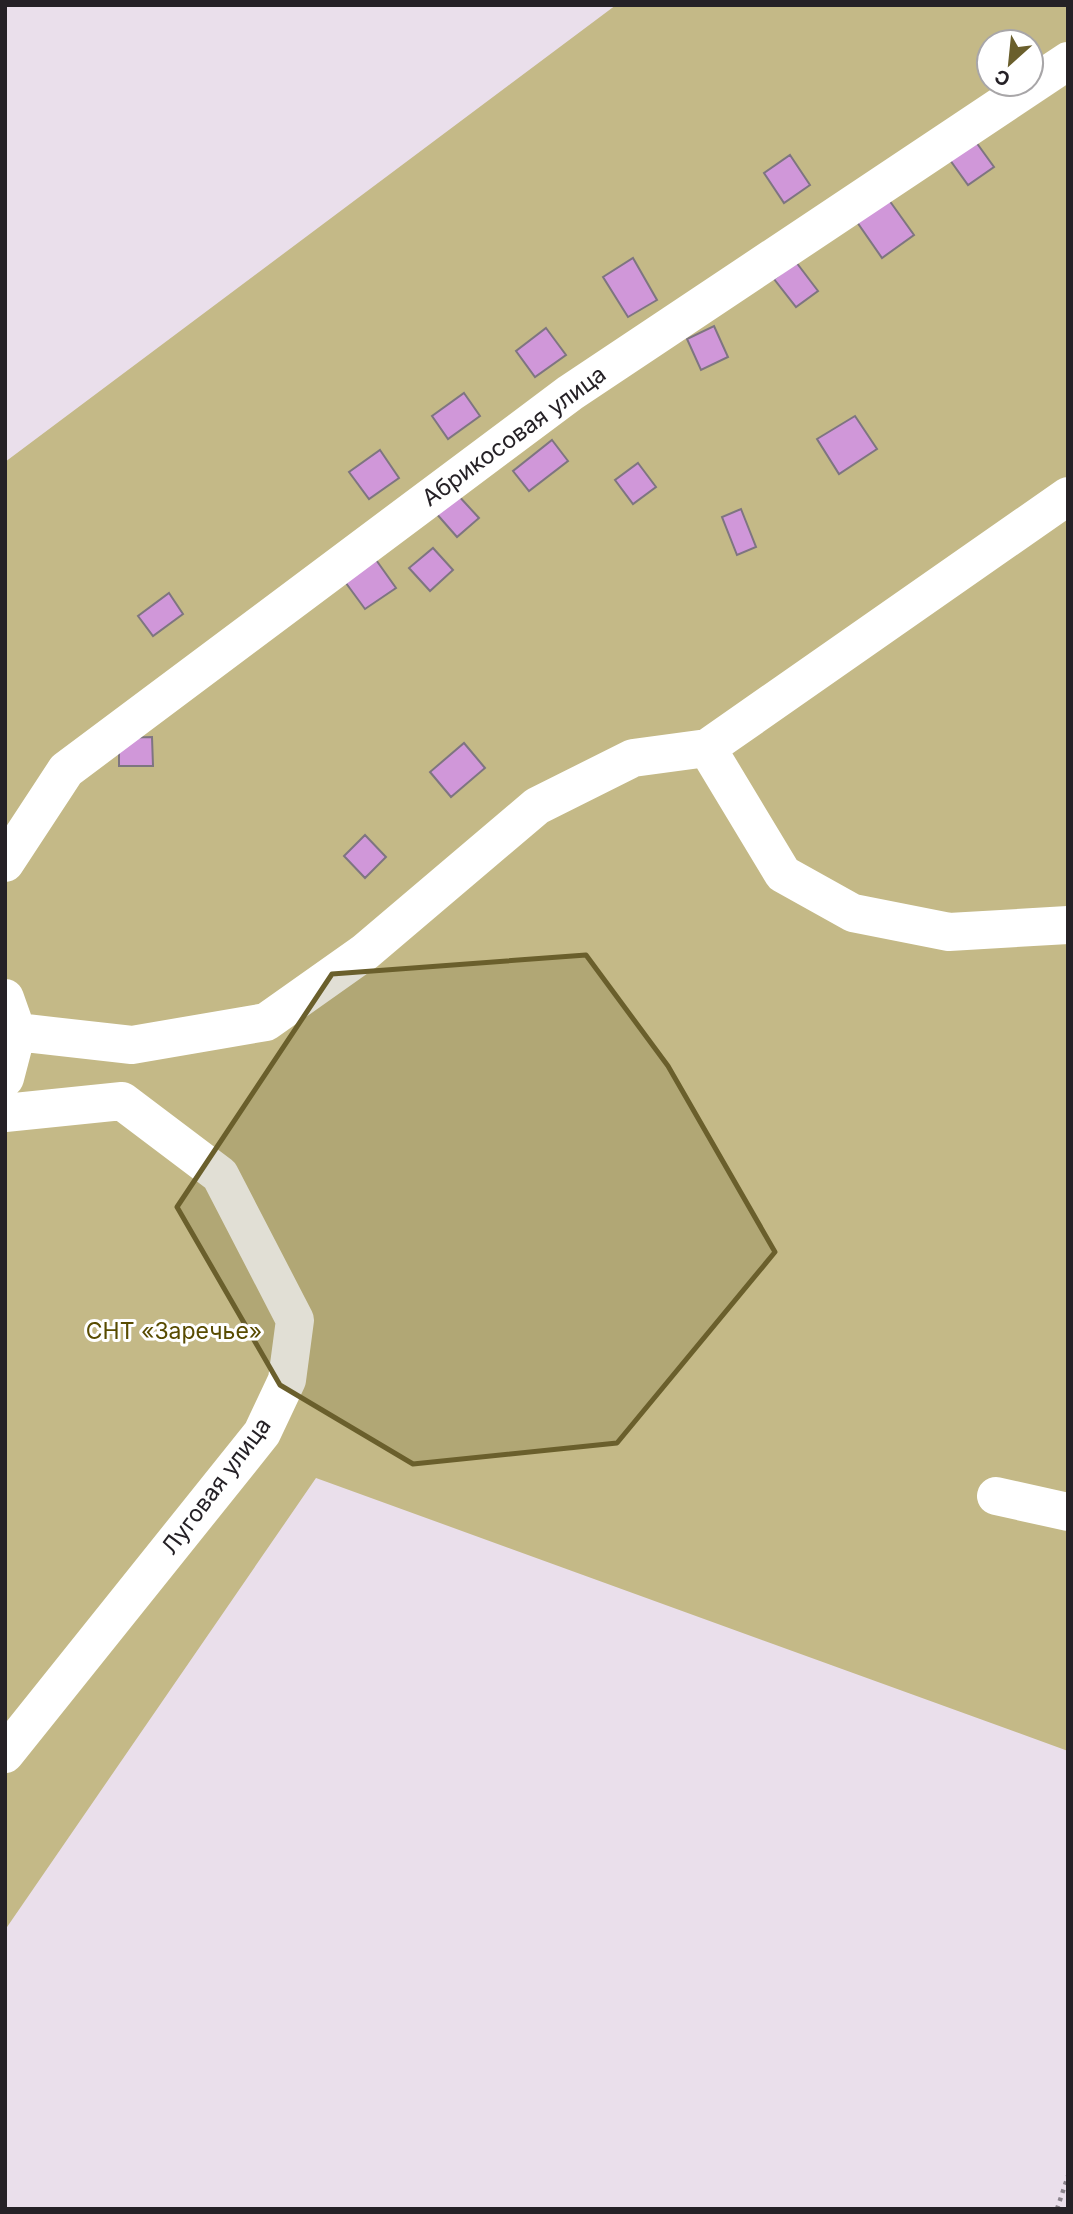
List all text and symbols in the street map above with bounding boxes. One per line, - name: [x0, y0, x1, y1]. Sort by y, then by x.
- north arrow: [975, 28, 1045, 98]
- text: С: [991, 64, 1014, 91]
- street label: Абрикосовая улица: [417, 360, 611, 512]
- park label: СНТ «Заречье»: [86, 1317, 262, 1345]
- street label: Луговая улица: [155, 1412, 277, 1560]

